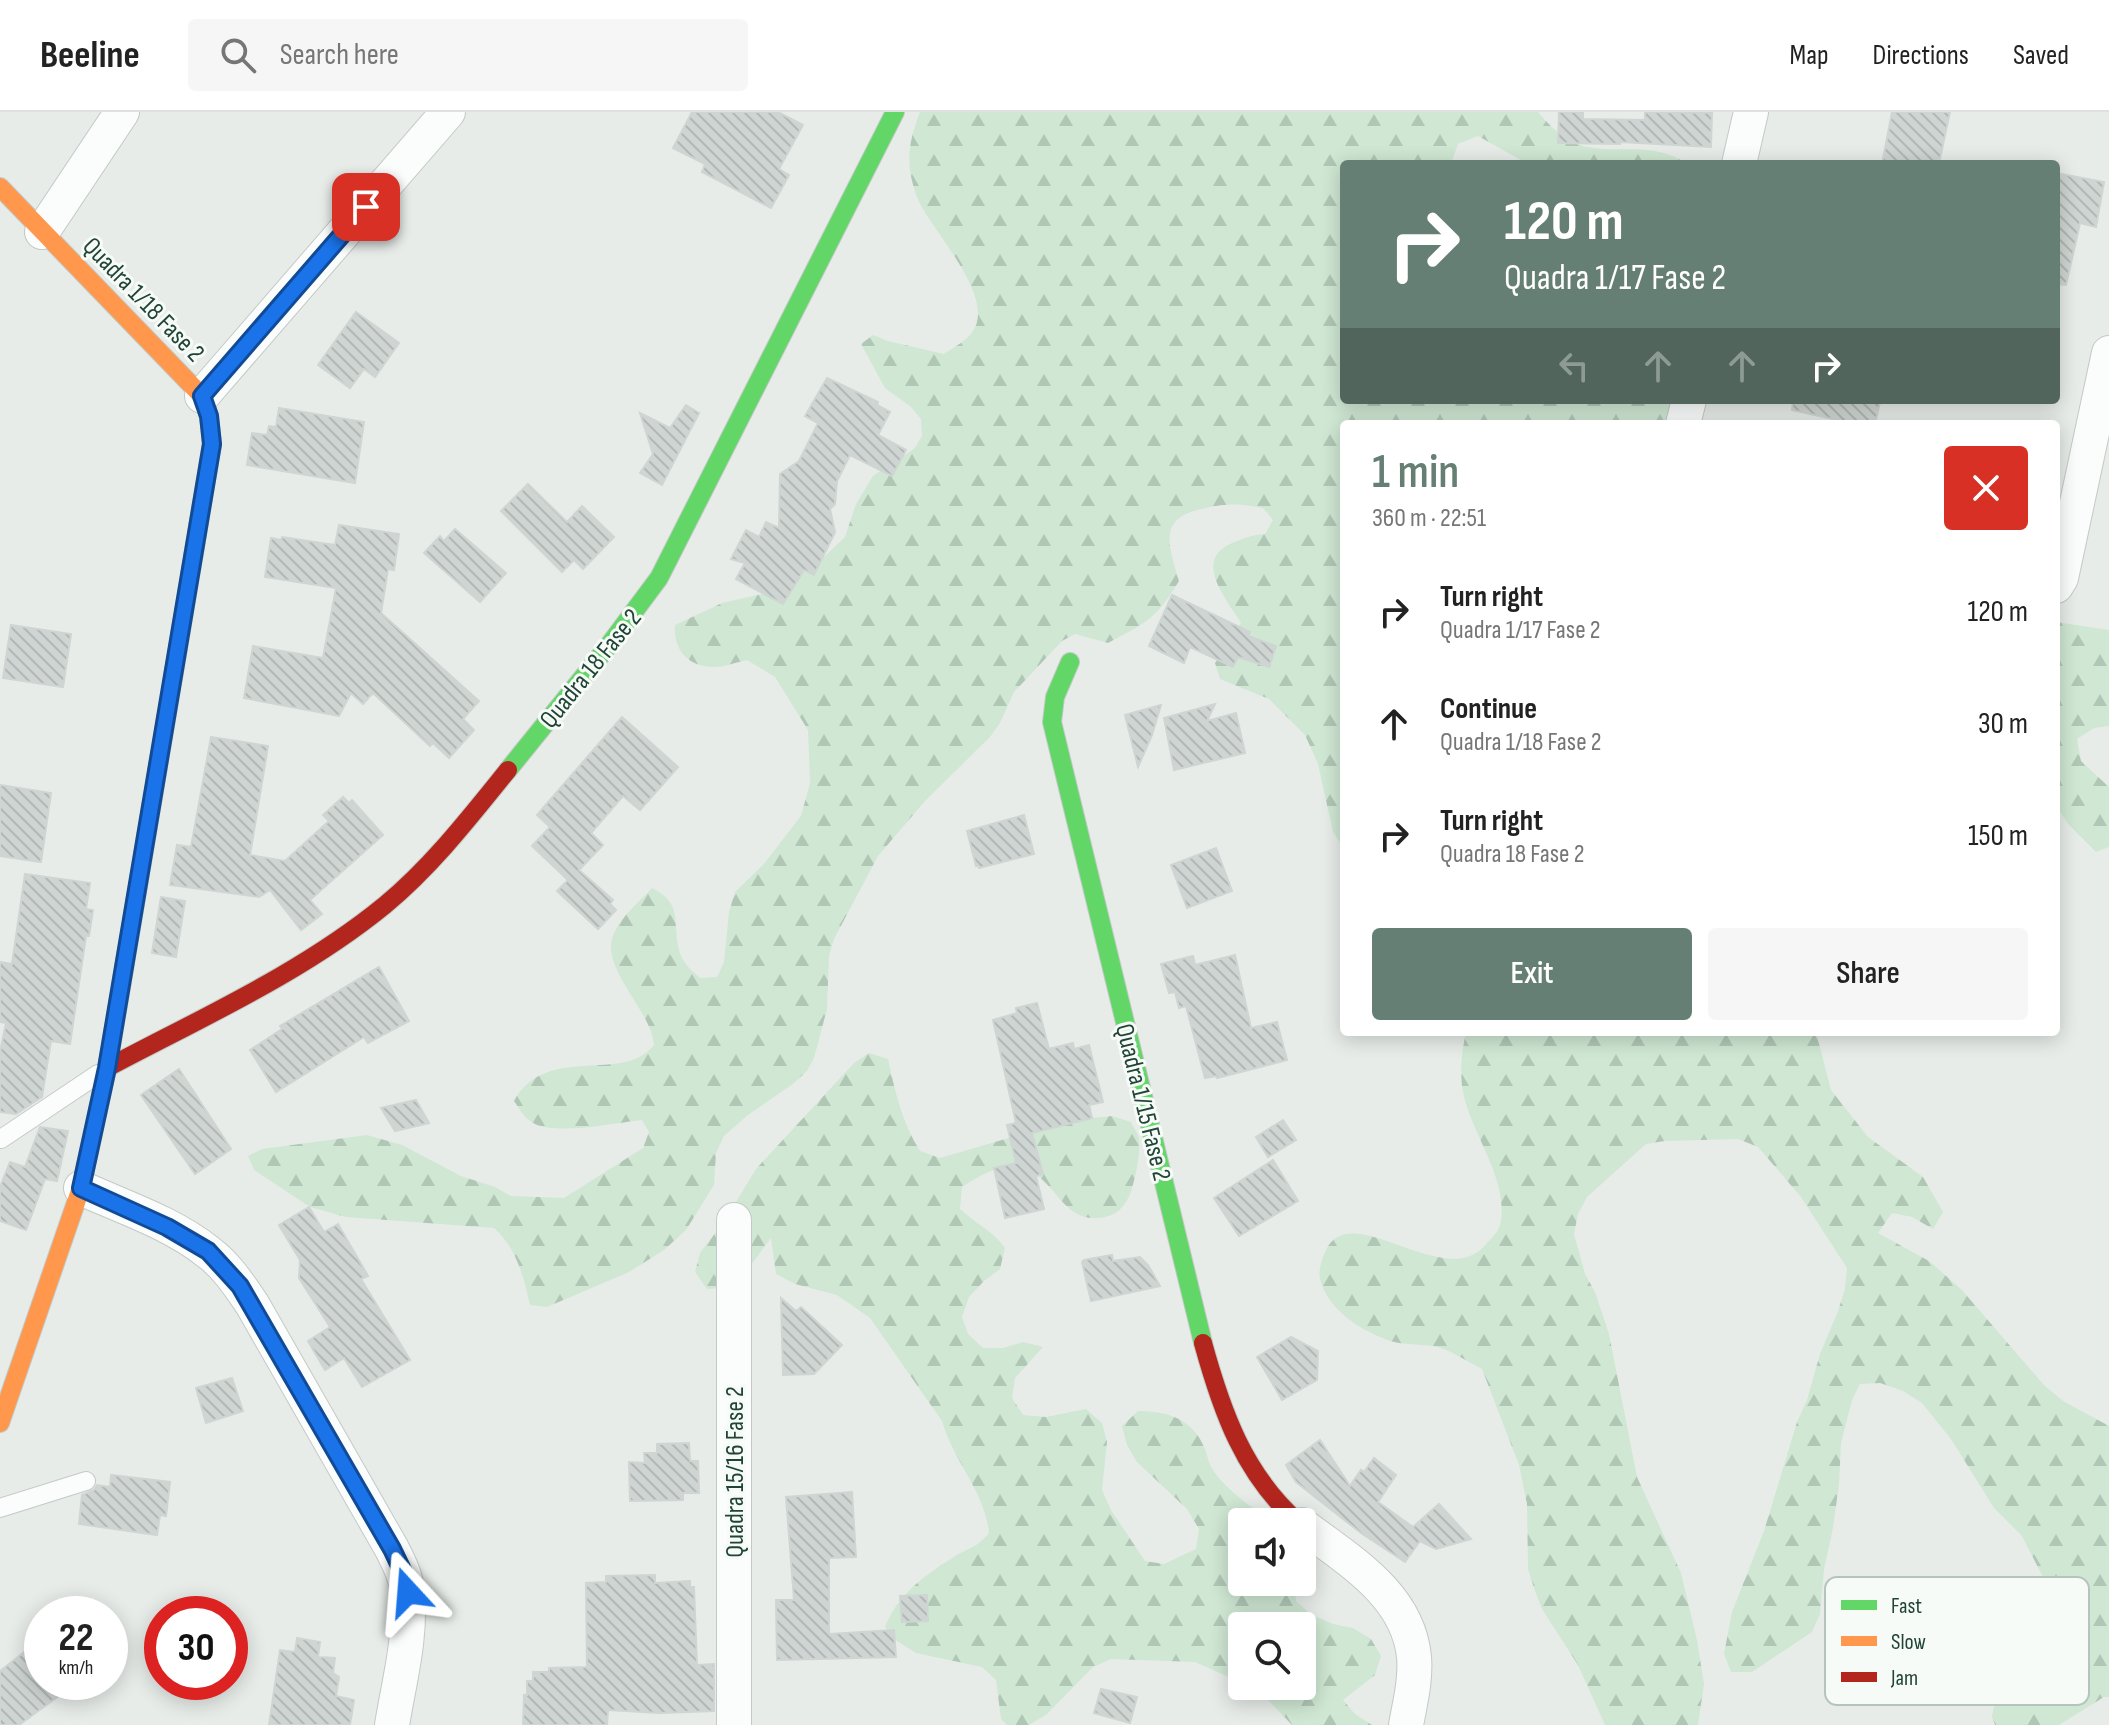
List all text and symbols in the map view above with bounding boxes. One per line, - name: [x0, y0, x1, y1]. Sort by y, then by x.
- search box: [188, 19, 748, 91]
- text: Beeline: [40, 33, 140, 78]
- icon: search: [216, 33, 260, 77]
- text: Search here: [280, 37, 399, 73]
- text: Map: [1790, 39, 1829, 72]
- text: Directions: [1873, 39, 1969, 72]
- text: Saved: [2013, 39, 2069, 72]
- pin: [332, 173, 400, 241]
- icon: arrive: [344, 185, 388, 229]
- text: 120 m: [1504, 189, 1624, 256]
- icon: right: [1372, 192, 1476, 296]
- street label: Quadra 1/18 Fase 2: [76, 231, 210, 369]
- text: Quadra 1/17 Fase 2: [1504, 257, 1726, 300]
- icon: left: [1552, 344, 1596, 388]
- icon: ahead: [1636, 344, 1680, 388]
- icon: ahead: [1720, 344, 1764, 388]
- icon: right: [1804, 344, 1848, 388]
- text: 1 min: [1372, 444, 1459, 501]
- button: close: [1944, 446, 2028, 530]
- text: 360 m · 22:51: [1372, 503, 1486, 534]
- text: Turn right: [1440, 579, 1543, 615]
- icon: right: [1372, 590, 1416, 634]
- text: 120 m: [1967, 594, 2028, 630]
- street label: Quadra 18 Fase 2: [534, 603, 649, 735]
- text: Quadra 1/17 Fase 2: [1440, 615, 1600, 646]
- text: Continue: [1440, 691, 1537, 727]
- icon: ahead: [1372, 702, 1416, 746]
- text: 30 m: [1978, 706, 2028, 742]
- text: Quadra 1/18 Fase 2: [1440, 727, 1602, 758]
- text: Turn right: [1440, 803, 1543, 839]
- icon: right: [1372, 814, 1416, 858]
- text: 150 m: [1968, 818, 2028, 854]
- text: Quadra 18 Fase 2: [1440, 839, 1584, 870]
- button: Exit: [1372, 928, 1692, 1020]
- button: Share: [1708, 928, 2028, 1020]
- street label: Quadra 1/15 Fase 2: [1108, 1021, 1177, 1184]
- street label: Quadra 15/16 Fase 2: [720, 1386, 751, 1558]
- map controls: [1228, 1508, 1316, 1700]
- button: sound: [1228, 1508, 1316, 1596]
- position arrow: [366, 1550, 450, 1634]
- legend: [1825, 1577, 2089, 1705]
- text: Fast: [1891, 1593, 1922, 1620]
- speed limit sign: 30: [144, 1596, 248, 1700]
- button: search: [1228, 1612, 1316, 1700]
- text: 22: [58, 1614, 94, 1662]
- text: Slow: [1891, 1629, 1926, 1656]
- text: km/h: [59, 1656, 93, 1680]
- text: Jam: [1890, 1665, 1918, 1692]

